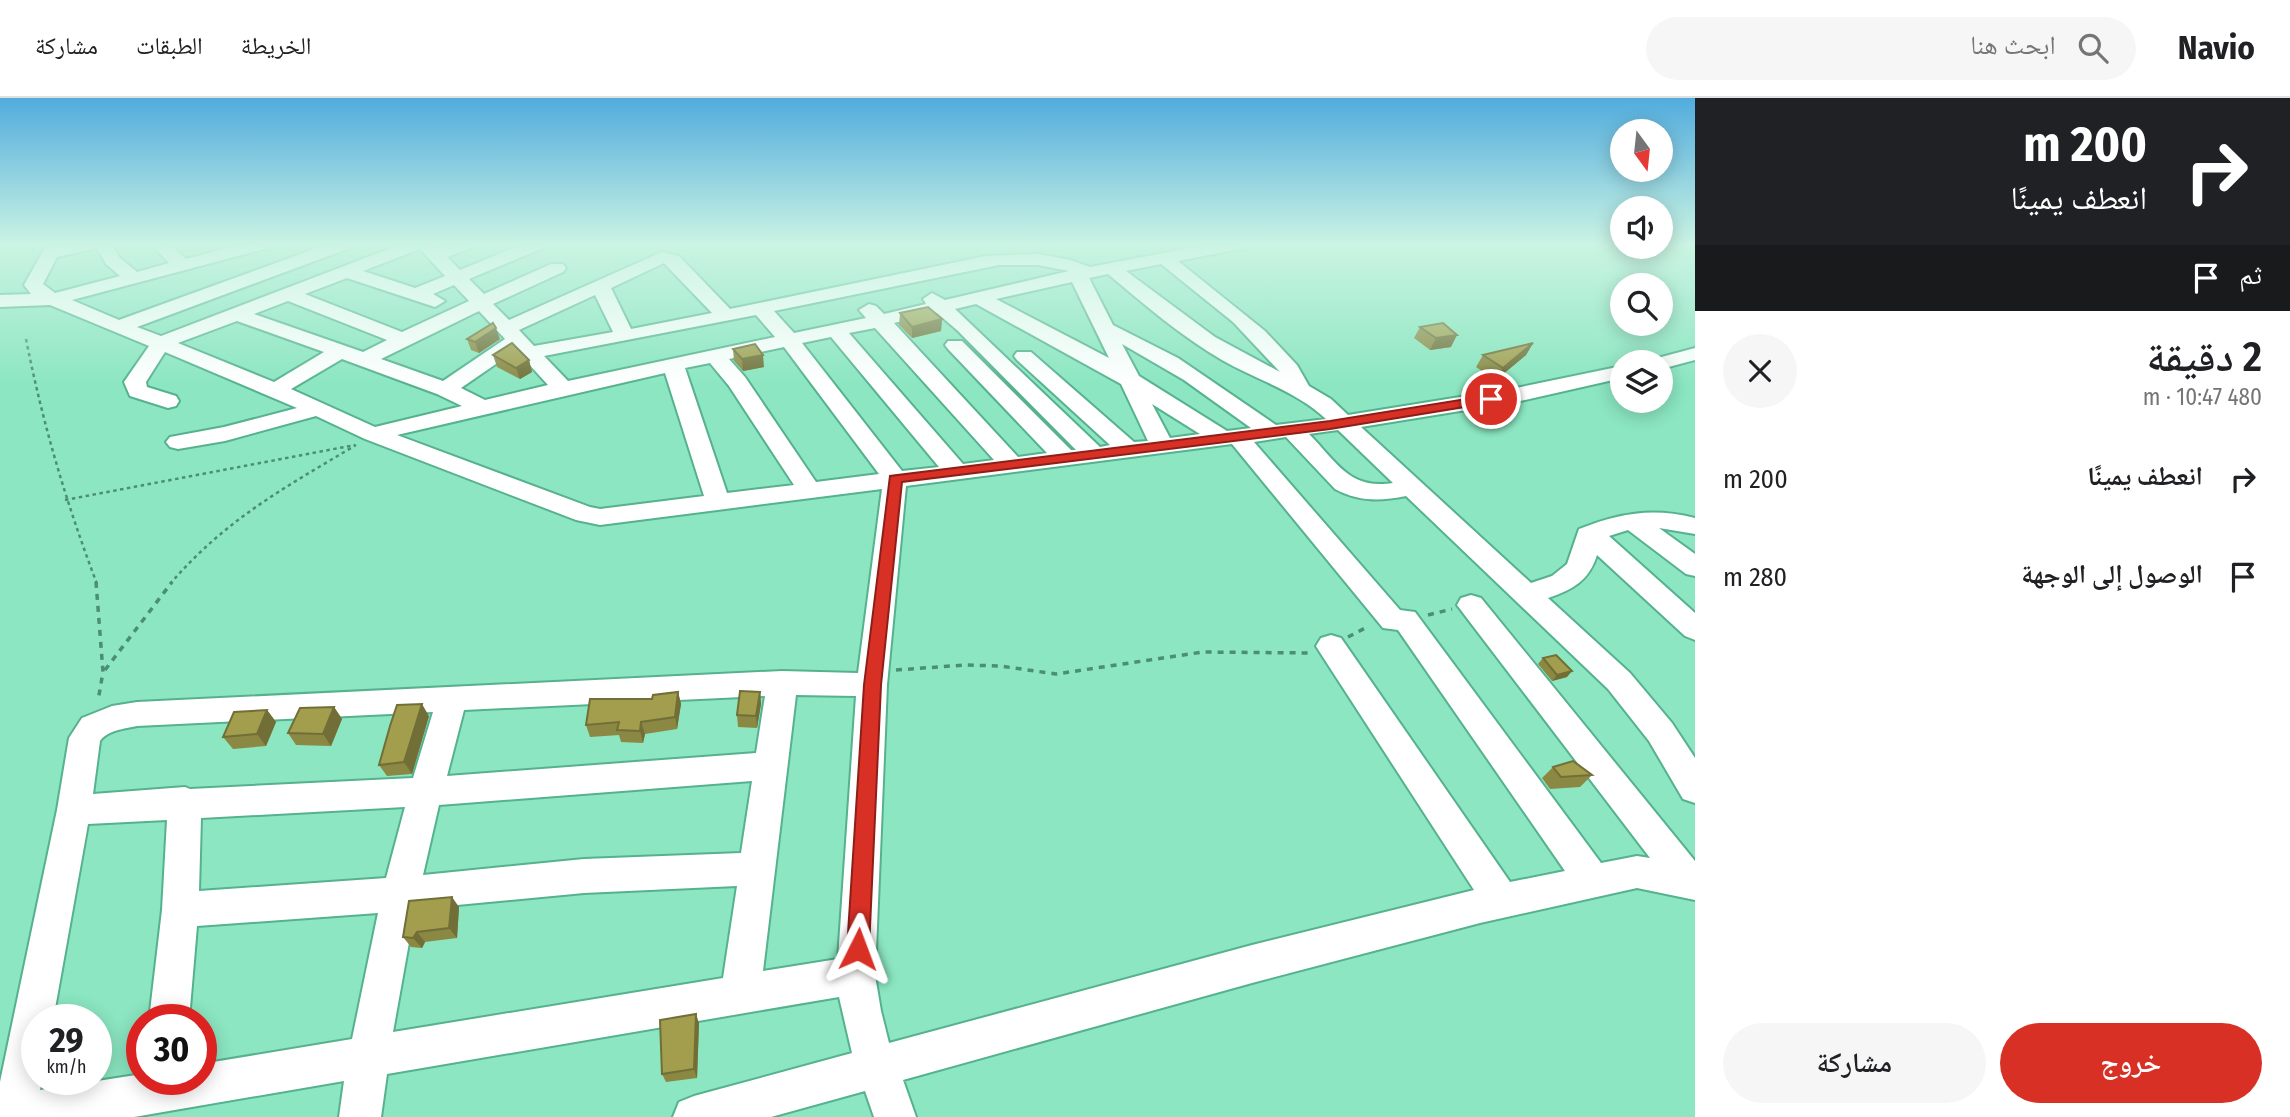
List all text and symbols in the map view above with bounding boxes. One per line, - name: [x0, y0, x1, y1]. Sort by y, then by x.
- search box: [1646, 17, 2136, 80]
- text: Navio: [2178, 28, 2255, 68]
- icon: search: [2074, 29, 2112, 67]
- text: ابحث هنا: [1970, 30, 2056, 61]
- text: مشاركة: [35, 32, 98, 60]
- text: الطبقات: [136, 32, 203, 60]
- text: الخريطة: [241, 32, 311, 60]
- text: 200 m: [2023, 115, 2147, 174]
- north arrow: [1610, 119, 1673, 182]
- map controls: [1610, 119, 1673, 413]
- icon: right: [2171, 126, 2262, 217]
- text: انعطف يمينًا: [2010, 179, 2147, 217]
- button: sound: [1610, 196, 1673, 259]
- icon: arrive: [2187, 259, 2225, 297]
- text: ثم: [2239, 260, 2262, 291]
- button: search: [1610, 273, 1673, 336]
- text: 2 دقيقة: [2146, 332, 2262, 382]
- button: close: [1723, 334, 1797, 408]
- button: layers: [1610, 350, 1673, 413]
- pin: [1461, 369, 1521, 429]
- icon: arrive: [1472, 380, 1510, 418]
- text: 480 m · 10:47: [2143, 383, 2262, 411]
- icon: right: [2224, 460, 2262, 498]
- text: انعطف يمينًا: [2087, 461, 2203, 492]
- text: 200 m: [1723, 464, 1788, 495]
- icon: arrive: [2224, 558, 2262, 596]
- text: الوصول إلى الوجهة: [2021, 559, 2203, 590]
- text: 280 m: [1723, 562, 1787, 593]
- position arrow: [821, 912, 895, 986]
- speed limit sign: 30: [126, 1004, 217, 1095]
- text: 29: [49, 1019, 84, 1061]
- button: مشاركة: [1723, 1023, 1986, 1103]
- button: خروج: [2000, 1023, 2262, 1103]
- text: km/h: [46, 1056, 87, 1078]

